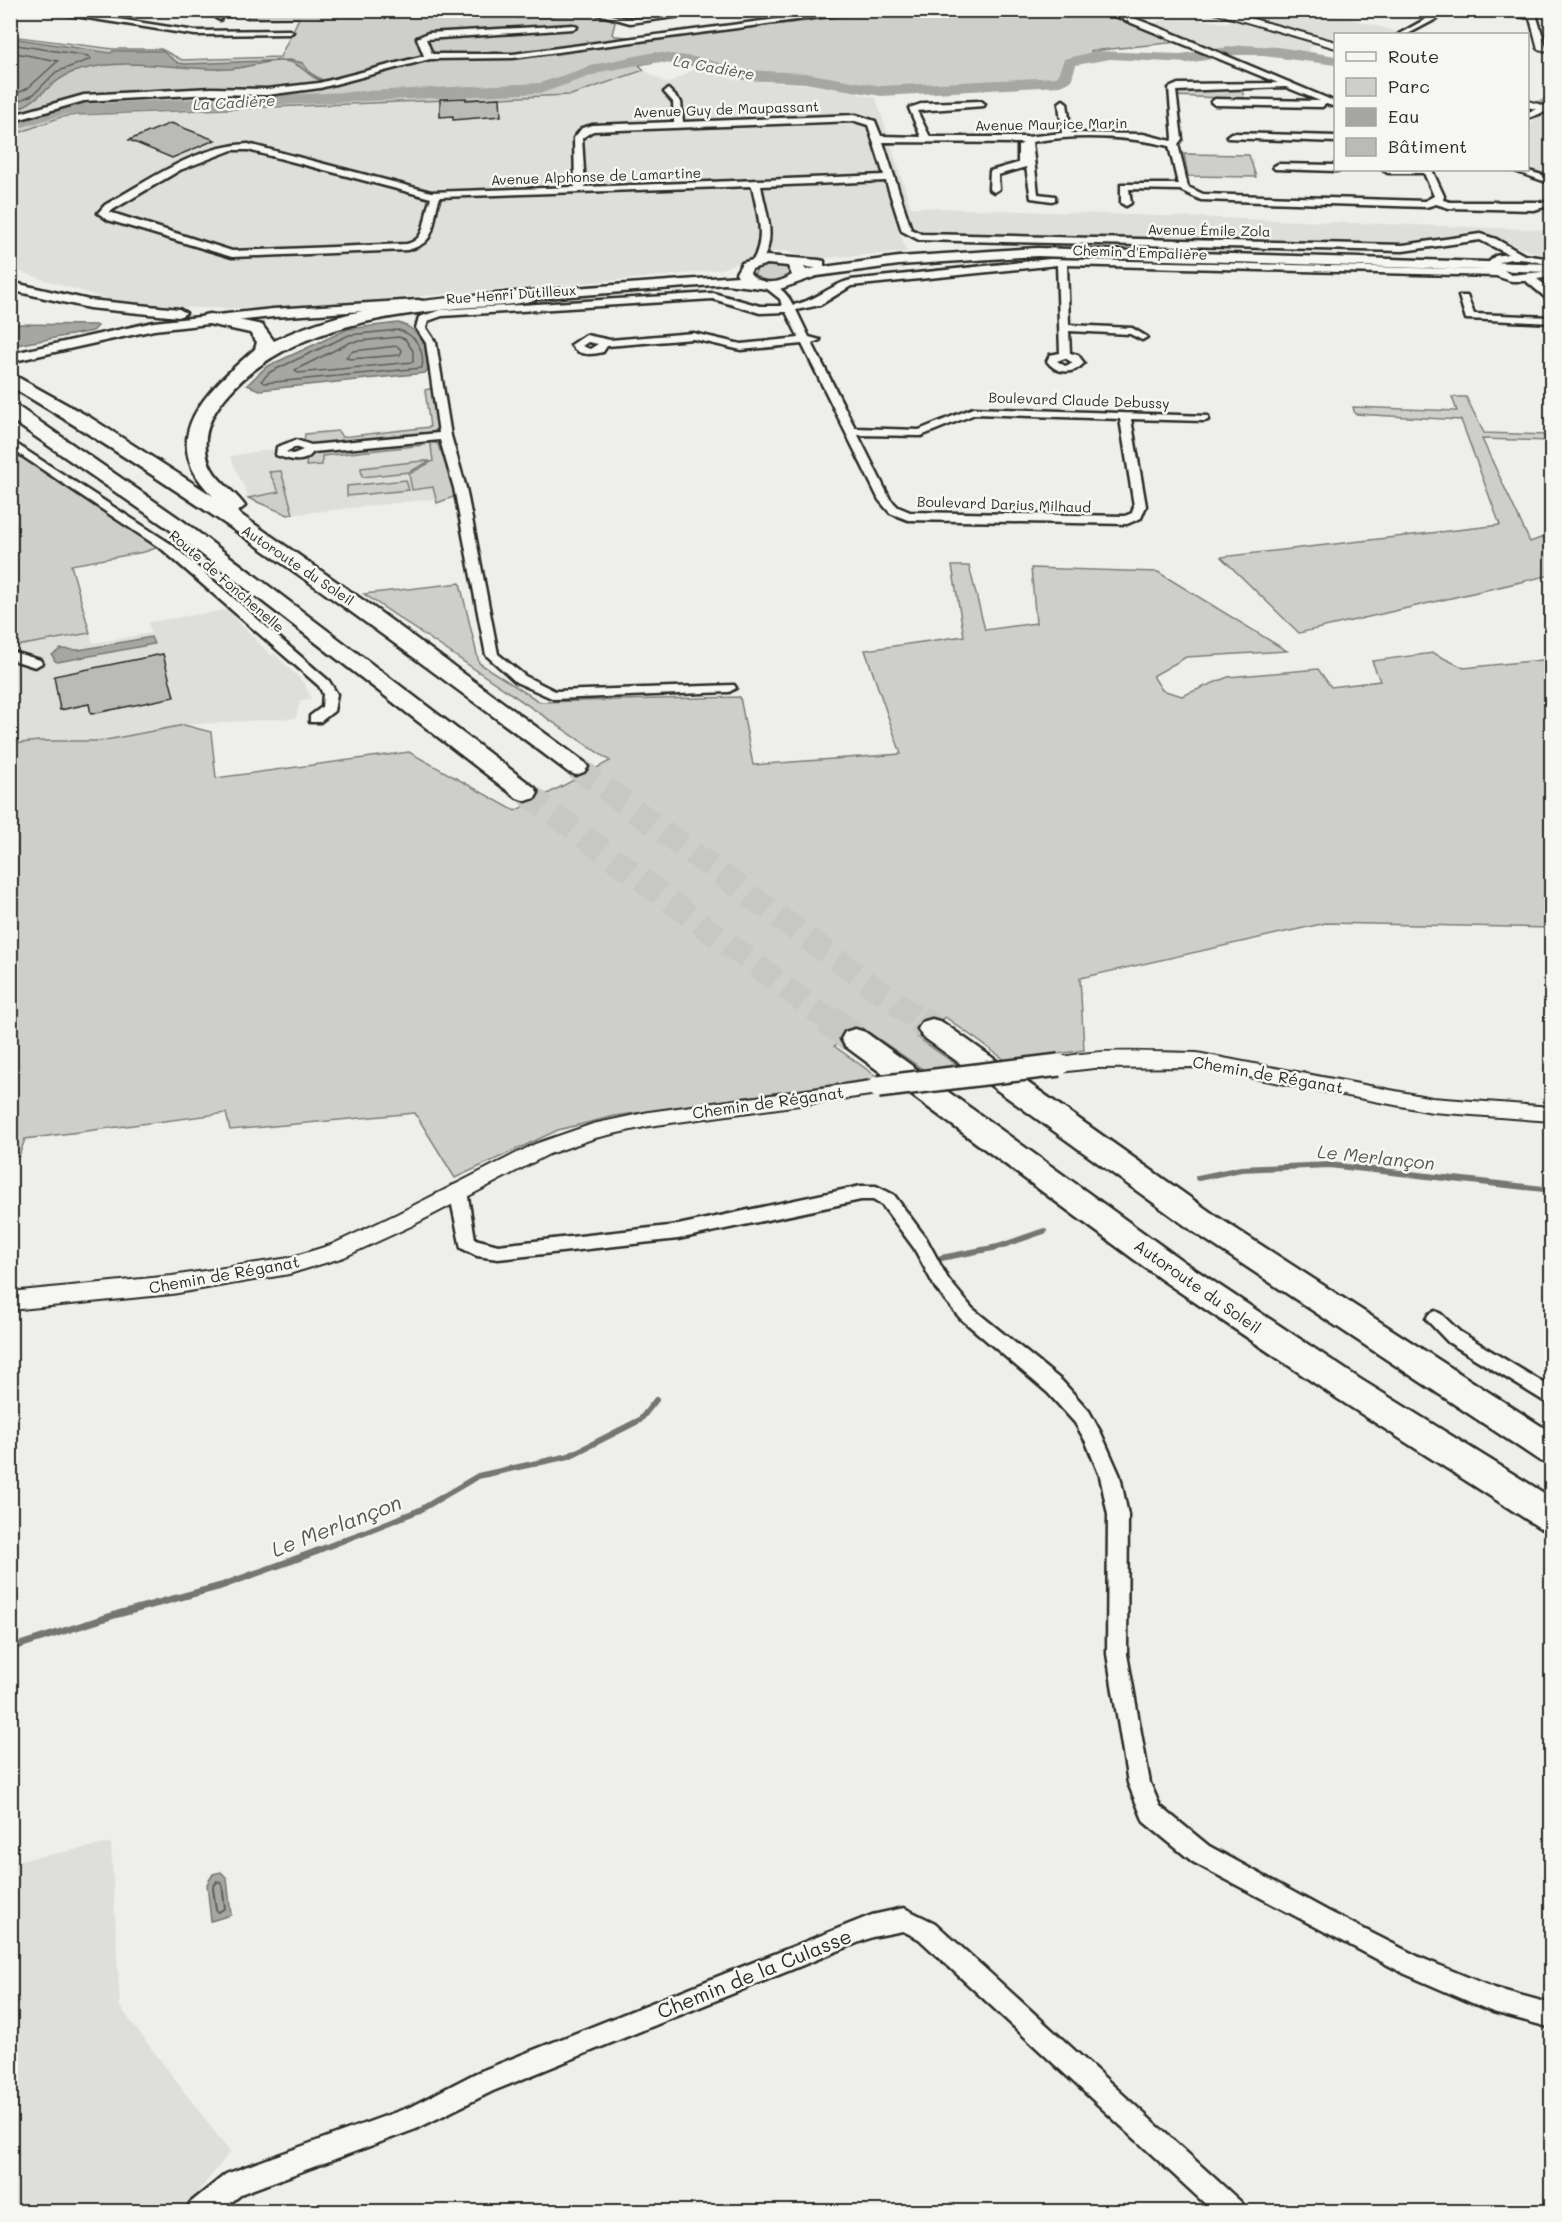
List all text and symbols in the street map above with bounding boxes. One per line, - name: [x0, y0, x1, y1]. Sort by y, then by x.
- legend: [1334, 33, 1529, 171]
- text: Route: [1388, 44, 1439, 68]
- water label: La Cadière: [672, 50, 756, 84]
- text: Parc: [1388, 74, 1430, 98]
- water label: La Cadière: [192, 90, 276, 114]
- street label: Avenue Guy de Maupassant: [633, 96, 819, 122]
- text: Eau: [1388, 104, 1419, 128]
- street label: Avenue Maurice Marin: [975, 113, 1127, 135]
- text: Bâtiment: [1388, 134, 1467, 158]
- street label: Avenue Alphonse de Lamartine: [490, 163, 702, 189]
- street label: Avenue Émile Zola: [1147, 219, 1271, 241]
- street label: Chemin d'Empalière: [1072, 240, 1208, 264]
- street label: Rue Henri Dutilleux: [445, 280, 577, 308]
- street label: Boulevard Claude Debussy: [988, 387, 1170, 413]
- street label: Boulevard Darius Milhaud: [917, 491, 1091, 517]
- street label: Autoroute du Soleil: [238, 520, 358, 610]
- street label: Route de Fonchenelle: [165, 526, 289, 636]
- street label: Chemin de Réganat: [1191, 1050, 1345, 1098]
- street label: Chemin de Réganat: [691, 1081, 845, 1123]
- water label: Le Merlançon: [1316, 1139, 1436, 1175]
- street label: Autoroute du Soleil: [1131, 1234, 1265, 1338]
- street label: Chemin de Réganat: [147, 1250, 301, 1298]
- water label: Le Merlançon: [267, 1488, 405, 1562]
- street label: Chemin de la Culasse: [653, 1922, 855, 2024]

